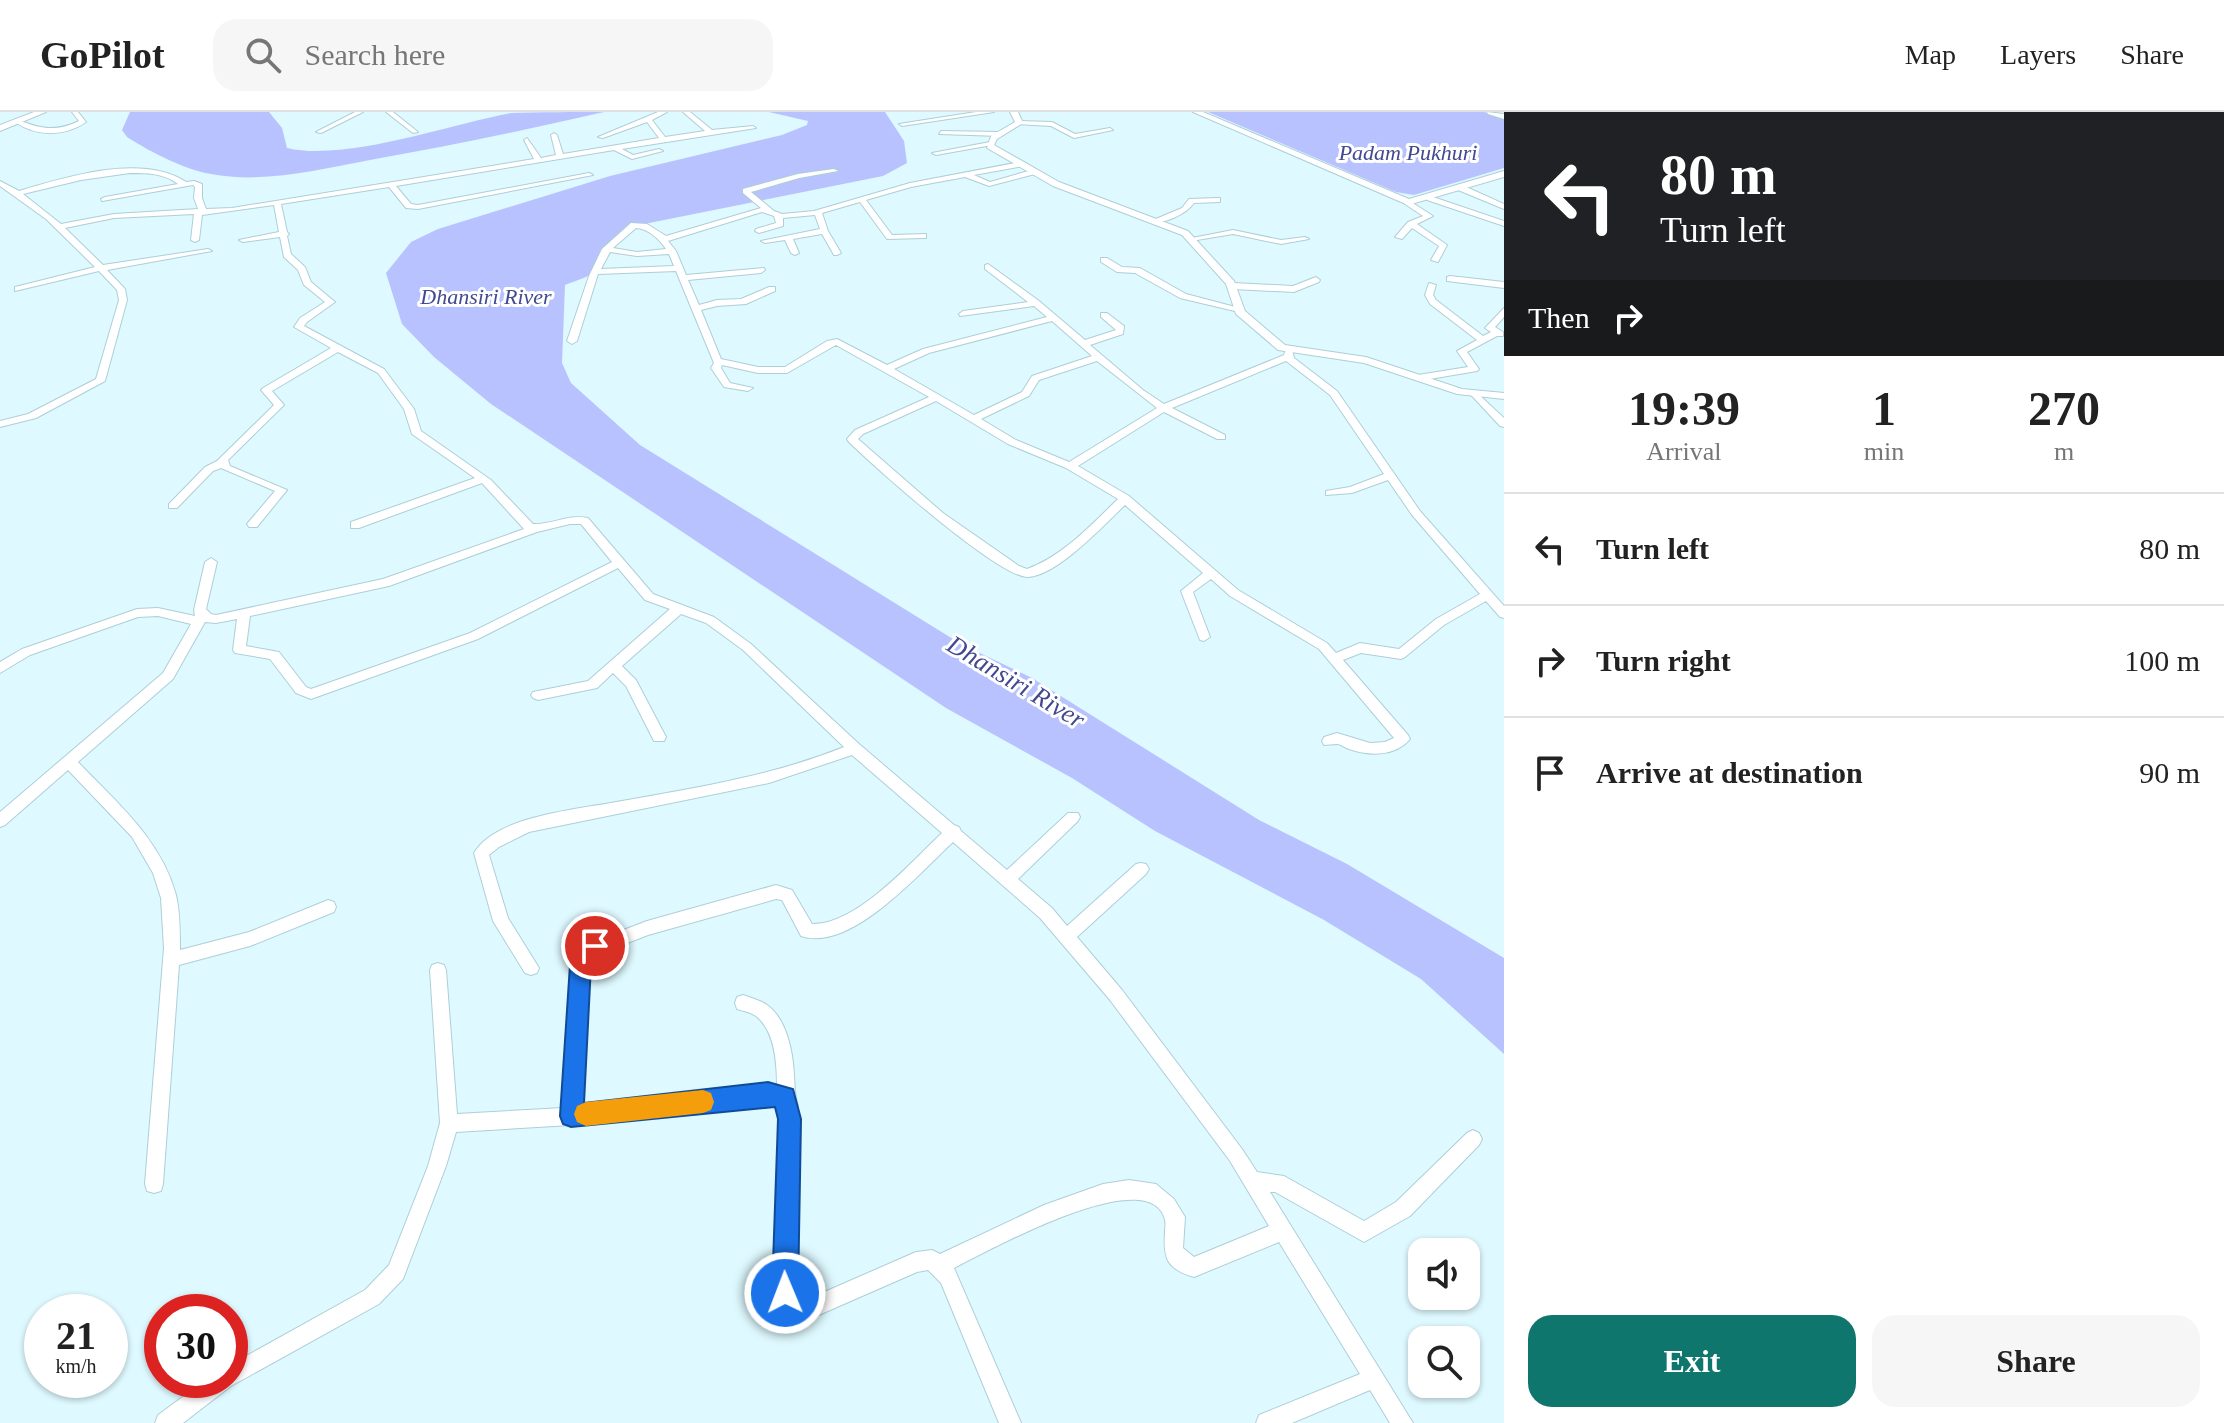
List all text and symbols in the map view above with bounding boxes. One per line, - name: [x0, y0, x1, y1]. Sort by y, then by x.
- search box: [213, 19, 773, 91]
- icon: search: [241, 33, 285, 77]
- text: GoPilot: [40, 34, 165, 76]
- text: Search here: [305, 38, 445, 71]
- text: Map: [1905, 39, 1956, 70]
- text: Layers: [2000, 39, 2076, 70]
- text: Share: [2120, 39, 2184, 70]
- water label: Padam Pukhuri: [1338, 140, 1477, 165]
- icon: left: [1528, 144, 1632, 248]
- text: 80 m: [1660, 144, 1777, 206]
- text: Turn left: [1660, 210, 1786, 250]
- water label: Dhansiri River: [419, 284, 552, 309]
- icon: right: [1606, 296, 1650, 340]
- text: Then: [1528, 301, 1590, 334]
- text: 19:39: [1628, 382, 1740, 435]
- text: 1: [1872, 382, 1896, 435]
- text: 270: [2028, 382, 2100, 435]
- text: Arrival: [1646, 437, 1721, 466]
- text: min: [1864, 437, 1904, 466]
- text: m: [2054, 437, 2074, 466]
- icon: left: [1528, 527, 1572, 571]
- text: Turn left: [1596, 532, 1709, 565]
- text: 80 m: [2139, 532, 2200, 565]
- water label: Dhansiri River: [941, 629, 1091, 735]
- icon: right: [1528, 639, 1572, 683]
- text: Turn right: [1596, 644, 1731, 677]
- text: 100 m: [2124, 644, 2200, 677]
- icon: arrive: [1528, 751, 1572, 795]
- text: Arrive at destination: [1596, 756, 1863, 789]
- text: 90 m: [2139, 756, 2200, 789]
- pin: [561, 912, 629, 980]
- icon: arrive: [573, 924, 617, 968]
- map controls: [1408, 1238, 1480, 1398]
- button: sound: [1408, 1238, 1480, 1310]
- position arrow: [743, 1251, 827, 1335]
- speed limit sign: 30: [144, 1294, 248, 1398]
- text: 21: [56, 1313, 96, 1358]
- button: Exit: [1528, 1315, 1856, 1407]
- button: Share: [1872, 1315, 2200, 1407]
- button: search: [1408, 1326, 1480, 1398]
- text: km/h: [55, 1355, 97, 1377]

